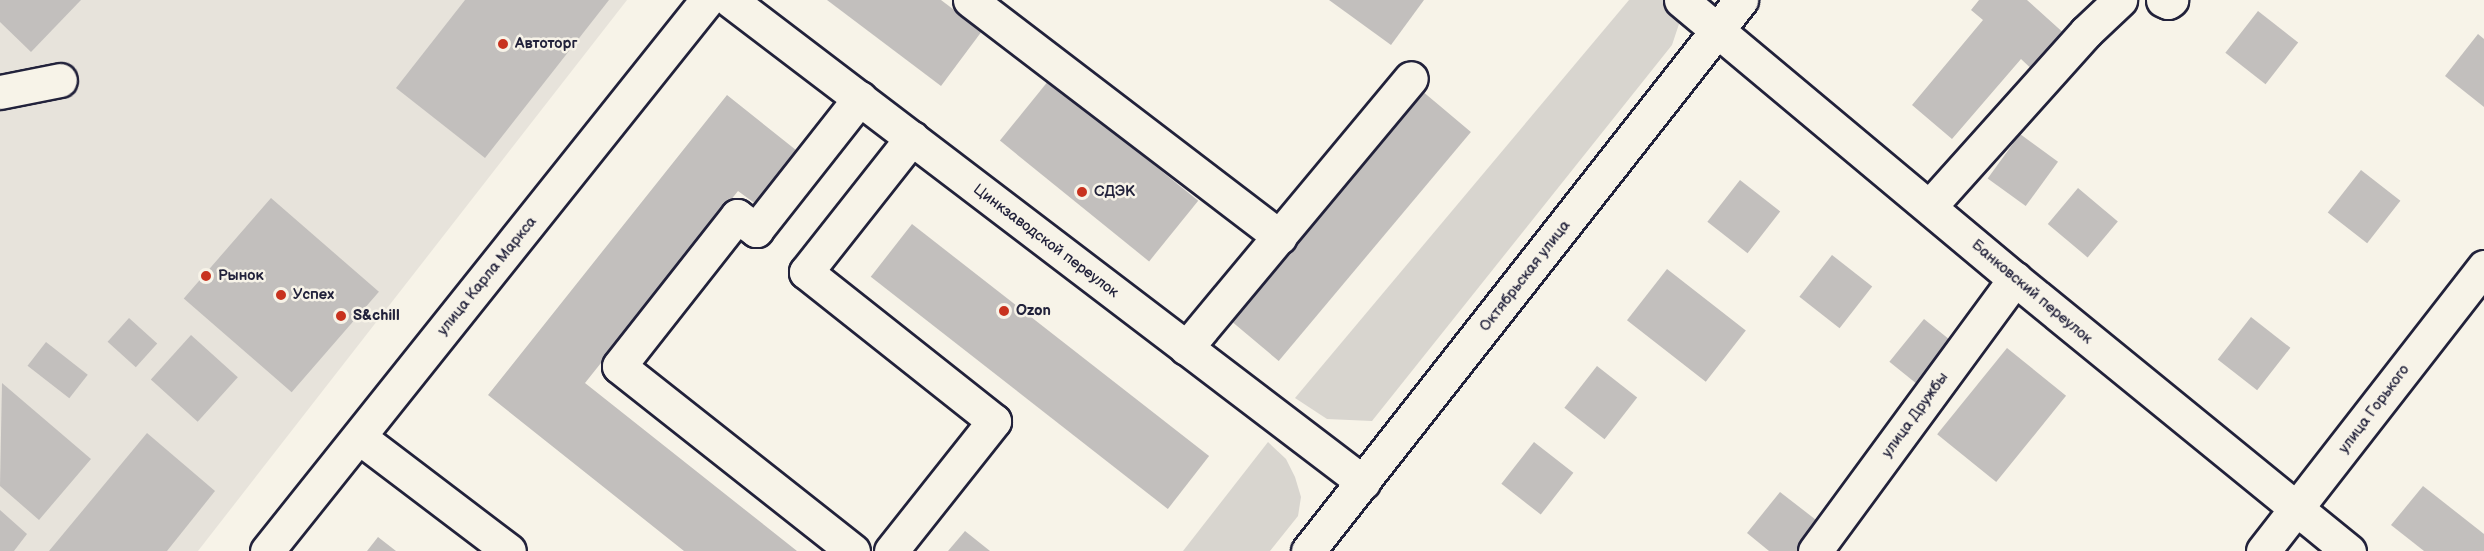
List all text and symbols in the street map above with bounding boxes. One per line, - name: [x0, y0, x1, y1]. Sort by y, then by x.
- place label: Автоторг: [515, 35, 577, 53]
- marker: Автоторг: [496, 37, 510, 51]
- street label: Цинкзаводской переулок: [970, 180, 1122, 302]
- place label: СДЭК: [1094, 183, 1135, 201]
- marker: СДЭК: [1075, 185, 1089, 199]
- street label: улица Карла Маркса: [434, 213, 540, 339]
- street label: Октябрьская улица: [1476, 217, 1574, 335]
- street label: Банковский переулок: [1968, 236, 2096, 348]
- place label: Рынок: [218, 267, 264, 285]
- marker: Рынок: [199, 269, 213, 283]
- place label: Успех: [293, 286, 334, 304]
- marker: Успех: [274, 288, 288, 302]
- place label: Ozon: [1016, 302, 1051, 320]
- marker: Ozon: [997, 304, 1011, 318]
- place label: S&chill: [353, 307, 400, 325]
- marker: S&chill: [334, 309, 348, 323]
- street label: улица Горького: [2335, 361, 2413, 457]
- street label: улица Дружбы: [1878, 369, 1952, 461]

